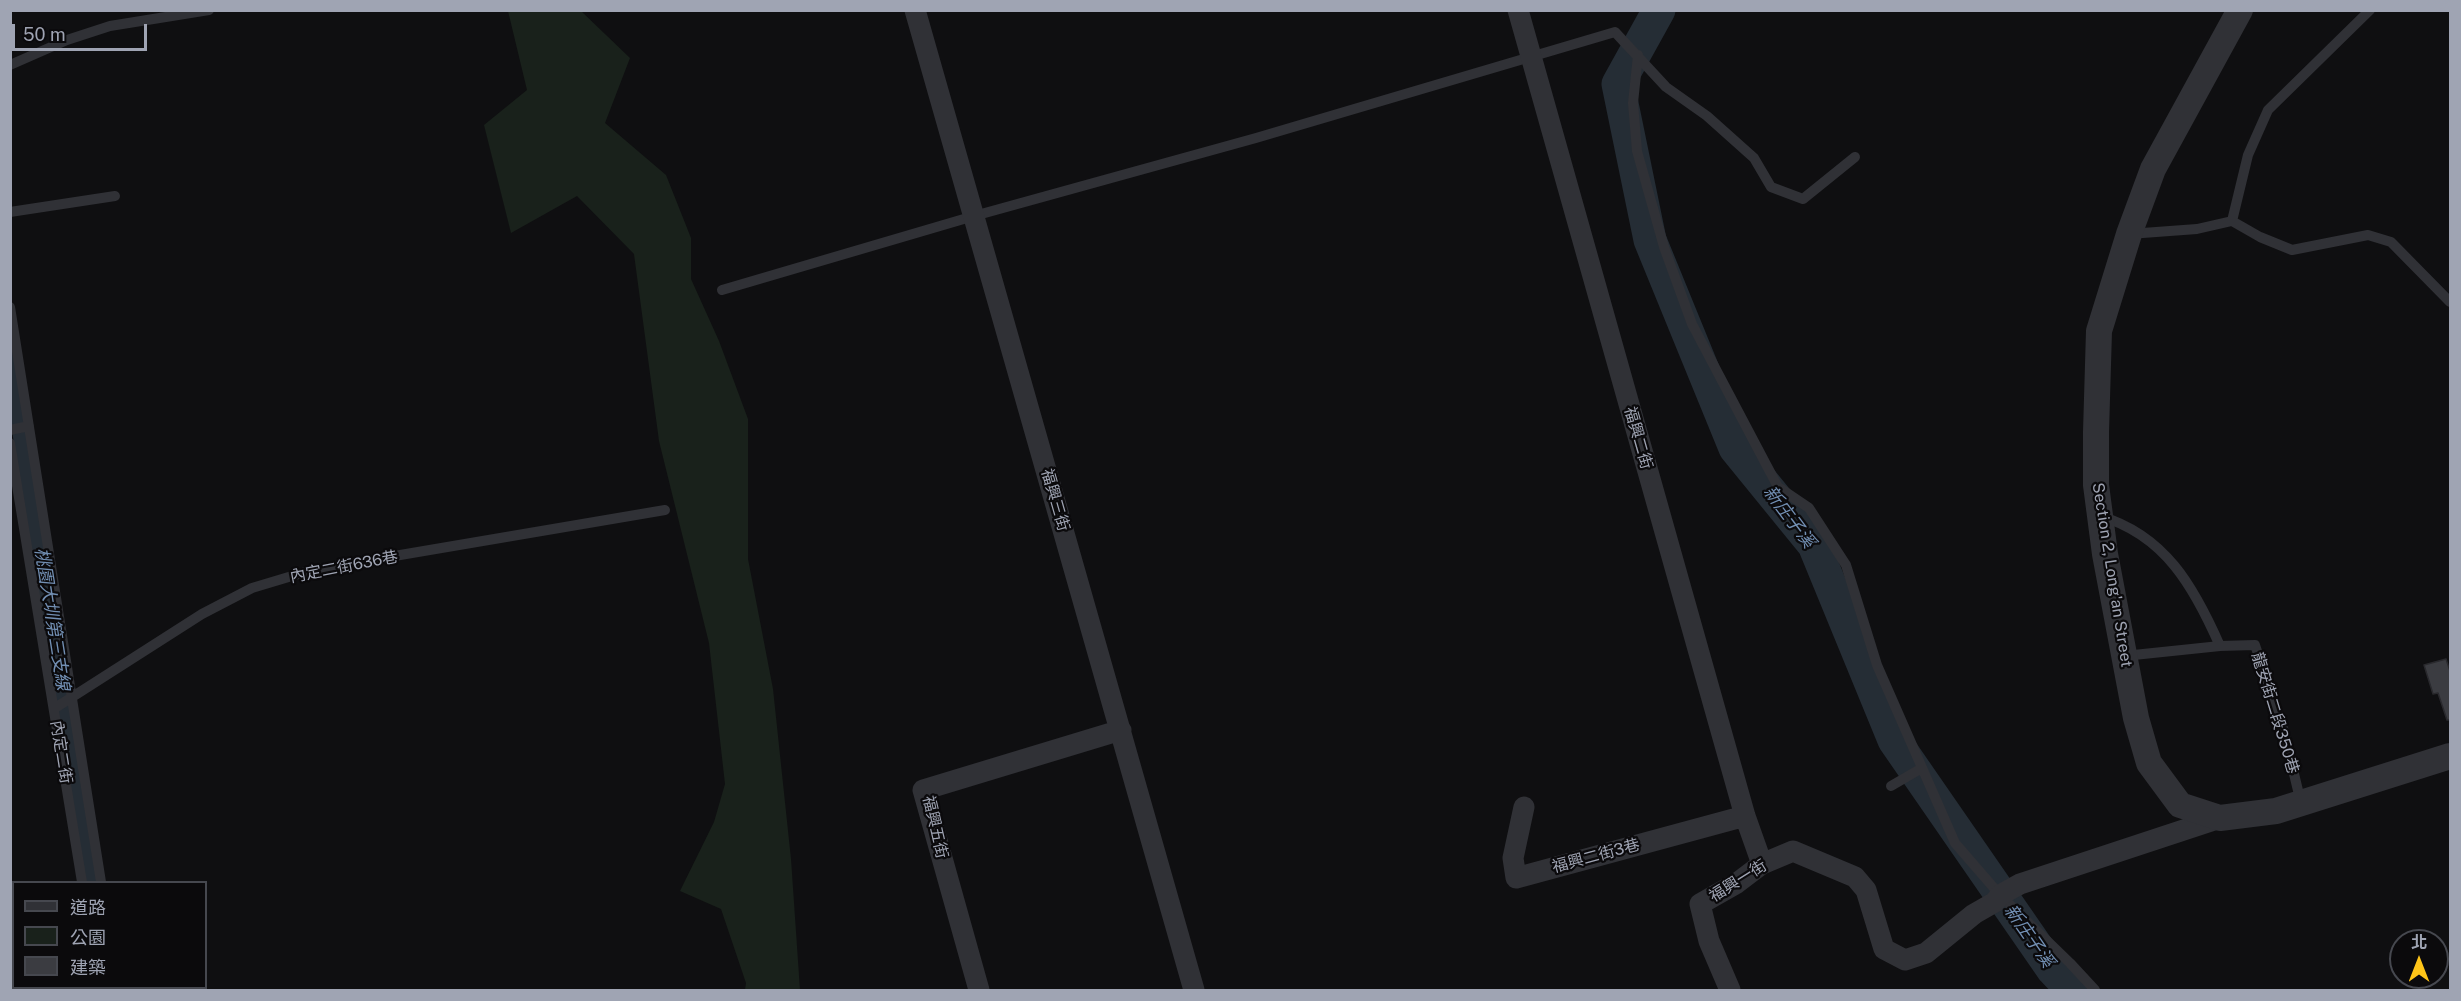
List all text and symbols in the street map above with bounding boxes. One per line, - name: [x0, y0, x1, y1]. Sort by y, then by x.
- scale bar: [15, 12, 150, 50]
- text: 50 m: [23, 24, 66, 45]
- street label: 福興二街: [1620, 405, 1656, 471]
- street label: 福興三街: [1037, 467, 1073, 533]
- street label: Section 2, Long'an Street: [2088, 481, 2136, 669]
- water label: 新庄子溪: [1759, 482, 1819, 552]
- water label: 桃園大圳第三支線: [30, 546, 74, 692]
- street label: 內定二街636巷: [288, 547, 400, 587]
- street label: 龍安街二段350巷: [2247, 650, 2303, 776]
- street label: 內定二街: [47, 719, 75, 785]
- street label: 福興五街: [918, 794, 952, 860]
- street label: 福興二街3巷: [1550, 835, 1642, 877]
- street label: 福興一街: [1706, 856, 1770, 906]
- legend: [12, 881, 207, 989]
- text: 道路: [70, 897, 106, 918]
- water label: 新庄子溪: [2000, 900, 2058, 972]
- text: 公園: [70, 927, 106, 948]
- north arrow: [2389, 929, 2449, 989]
- text: 北: [2411, 933, 2427, 952]
- text: 建築: [70, 957, 106, 978]

